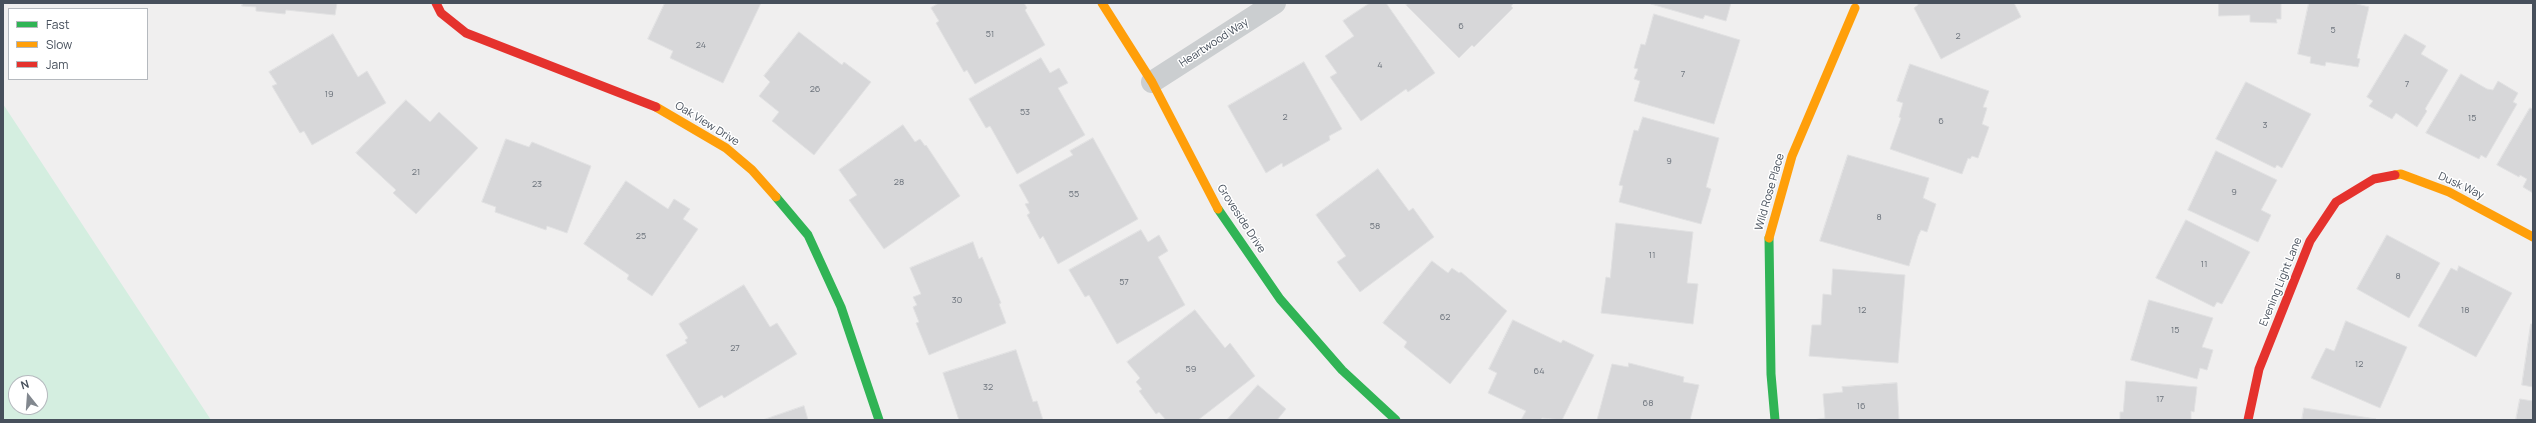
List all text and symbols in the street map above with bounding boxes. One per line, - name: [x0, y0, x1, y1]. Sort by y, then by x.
- legend: [8, 8, 148, 80]
- text: Fast: [46, 16, 70, 33]
- street label: Heartwood Way: [1177, 16, 1251, 70]
- house number: 6: [1458, 21, 1464, 31]
- house number: 5: [2330, 25, 2336, 35]
- house number: 51: [986, 29, 994, 39]
- house number: 2: [1955, 31, 1961, 41]
- text: Slow: [46, 36, 72, 53]
- house number: 24: [696, 40, 706, 50]
- text: Jam: [46, 56, 68, 73]
- house number: 4: [1377, 60, 1383, 70]
- house number: 7: [1681, 69, 1685, 79]
- house number: 7: [2405, 79, 2409, 89]
- house number: 26: [810, 84, 820, 94]
- house number: 19: [324, 89, 334, 99]
- street label: Oak View Drive: [672, 99, 742, 149]
- house number: 53: [1020, 107, 1030, 117]
- house number: 2: [1282, 112, 1288, 122]
- house number: 15: [2468, 113, 2476, 123]
- house number: 6: [1938, 116, 1944, 126]
- house number: 3: [2263, 120, 2267, 130]
- street label: Wild Rose Place: [1753, 152, 1787, 232]
- house number: 9: [1666, 156, 1672, 166]
- house number: 21: [412, 167, 420, 177]
- street label: Dusk Way: [2436, 170, 2486, 202]
- house number: 28: [894, 177, 904, 187]
- house number: 23: [532, 179, 542, 189]
- street label: Groveside Drive: [1214, 182, 1268, 256]
- house number: 9: [2231, 187, 2237, 197]
- house number: 55: [1069, 189, 1079, 199]
- house number: 8: [1876, 212, 1882, 222]
- house number: 58: [1370, 221, 1380, 231]
- house number: 25: [636, 231, 646, 241]
- street label: Evening Light Lane: [2257, 236, 2305, 328]
- house number: 11: [1648, 250, 1656, 260]
- house number: 11: [2200, 259, 2208, 269]
- house number: 8: [2395, 271, 2401, 281]
- house number: 57: [1119, 277, 1129, 287]
- house number: 30: [952, 295, 962, 305]
- house number: 12: [1858, 305, 1866, 315]
- house number: 18: [2461, 305, 2469, 315]
- house number: 62: [1440, 312, 1450, 322]
- house number: 15: [2171, 325, 2179, 335]
- house number: 27: [730, 343, 740, 353]
- house number: 12: [2355, 359, 2363, 369]
- house number: 59: [1186, 364, 1196, 374]
- house number: 64: [1534, 366, 1544, 376]
- north arrow: [8, 375, 48, 415]
- text: N: [19, 376, 31, 392]
- house number: 32: [983, 382, 993, 392]
- house number: 17: [2156, 394, 2164, 404]
- house number: 68: [1643, 398, 1653, 408]
- house number: 16: [1856, 401, 1866, 411]

